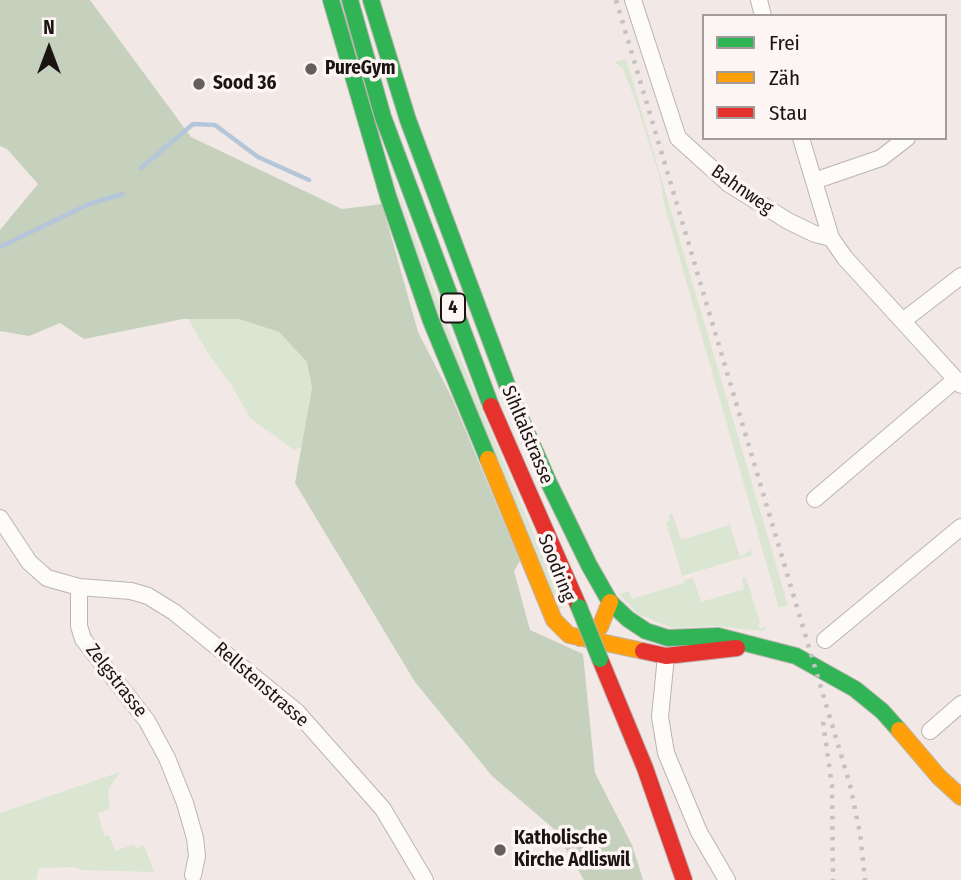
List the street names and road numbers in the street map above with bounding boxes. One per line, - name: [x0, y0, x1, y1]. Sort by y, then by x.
- street label: Bahnweg: [707, 160, 777, 220]
- road number: 4: [441, 294, 465, 322]
- street label: Sihltalstrasse: [496, 382, 558, 488]
- street label: Soodring: [532, 531, 580, 605]
- street label: Rellstenstrasse: [209, 638, 313, 732]
- street label: Zelgstrasse: [80, 640, 152, 722]

